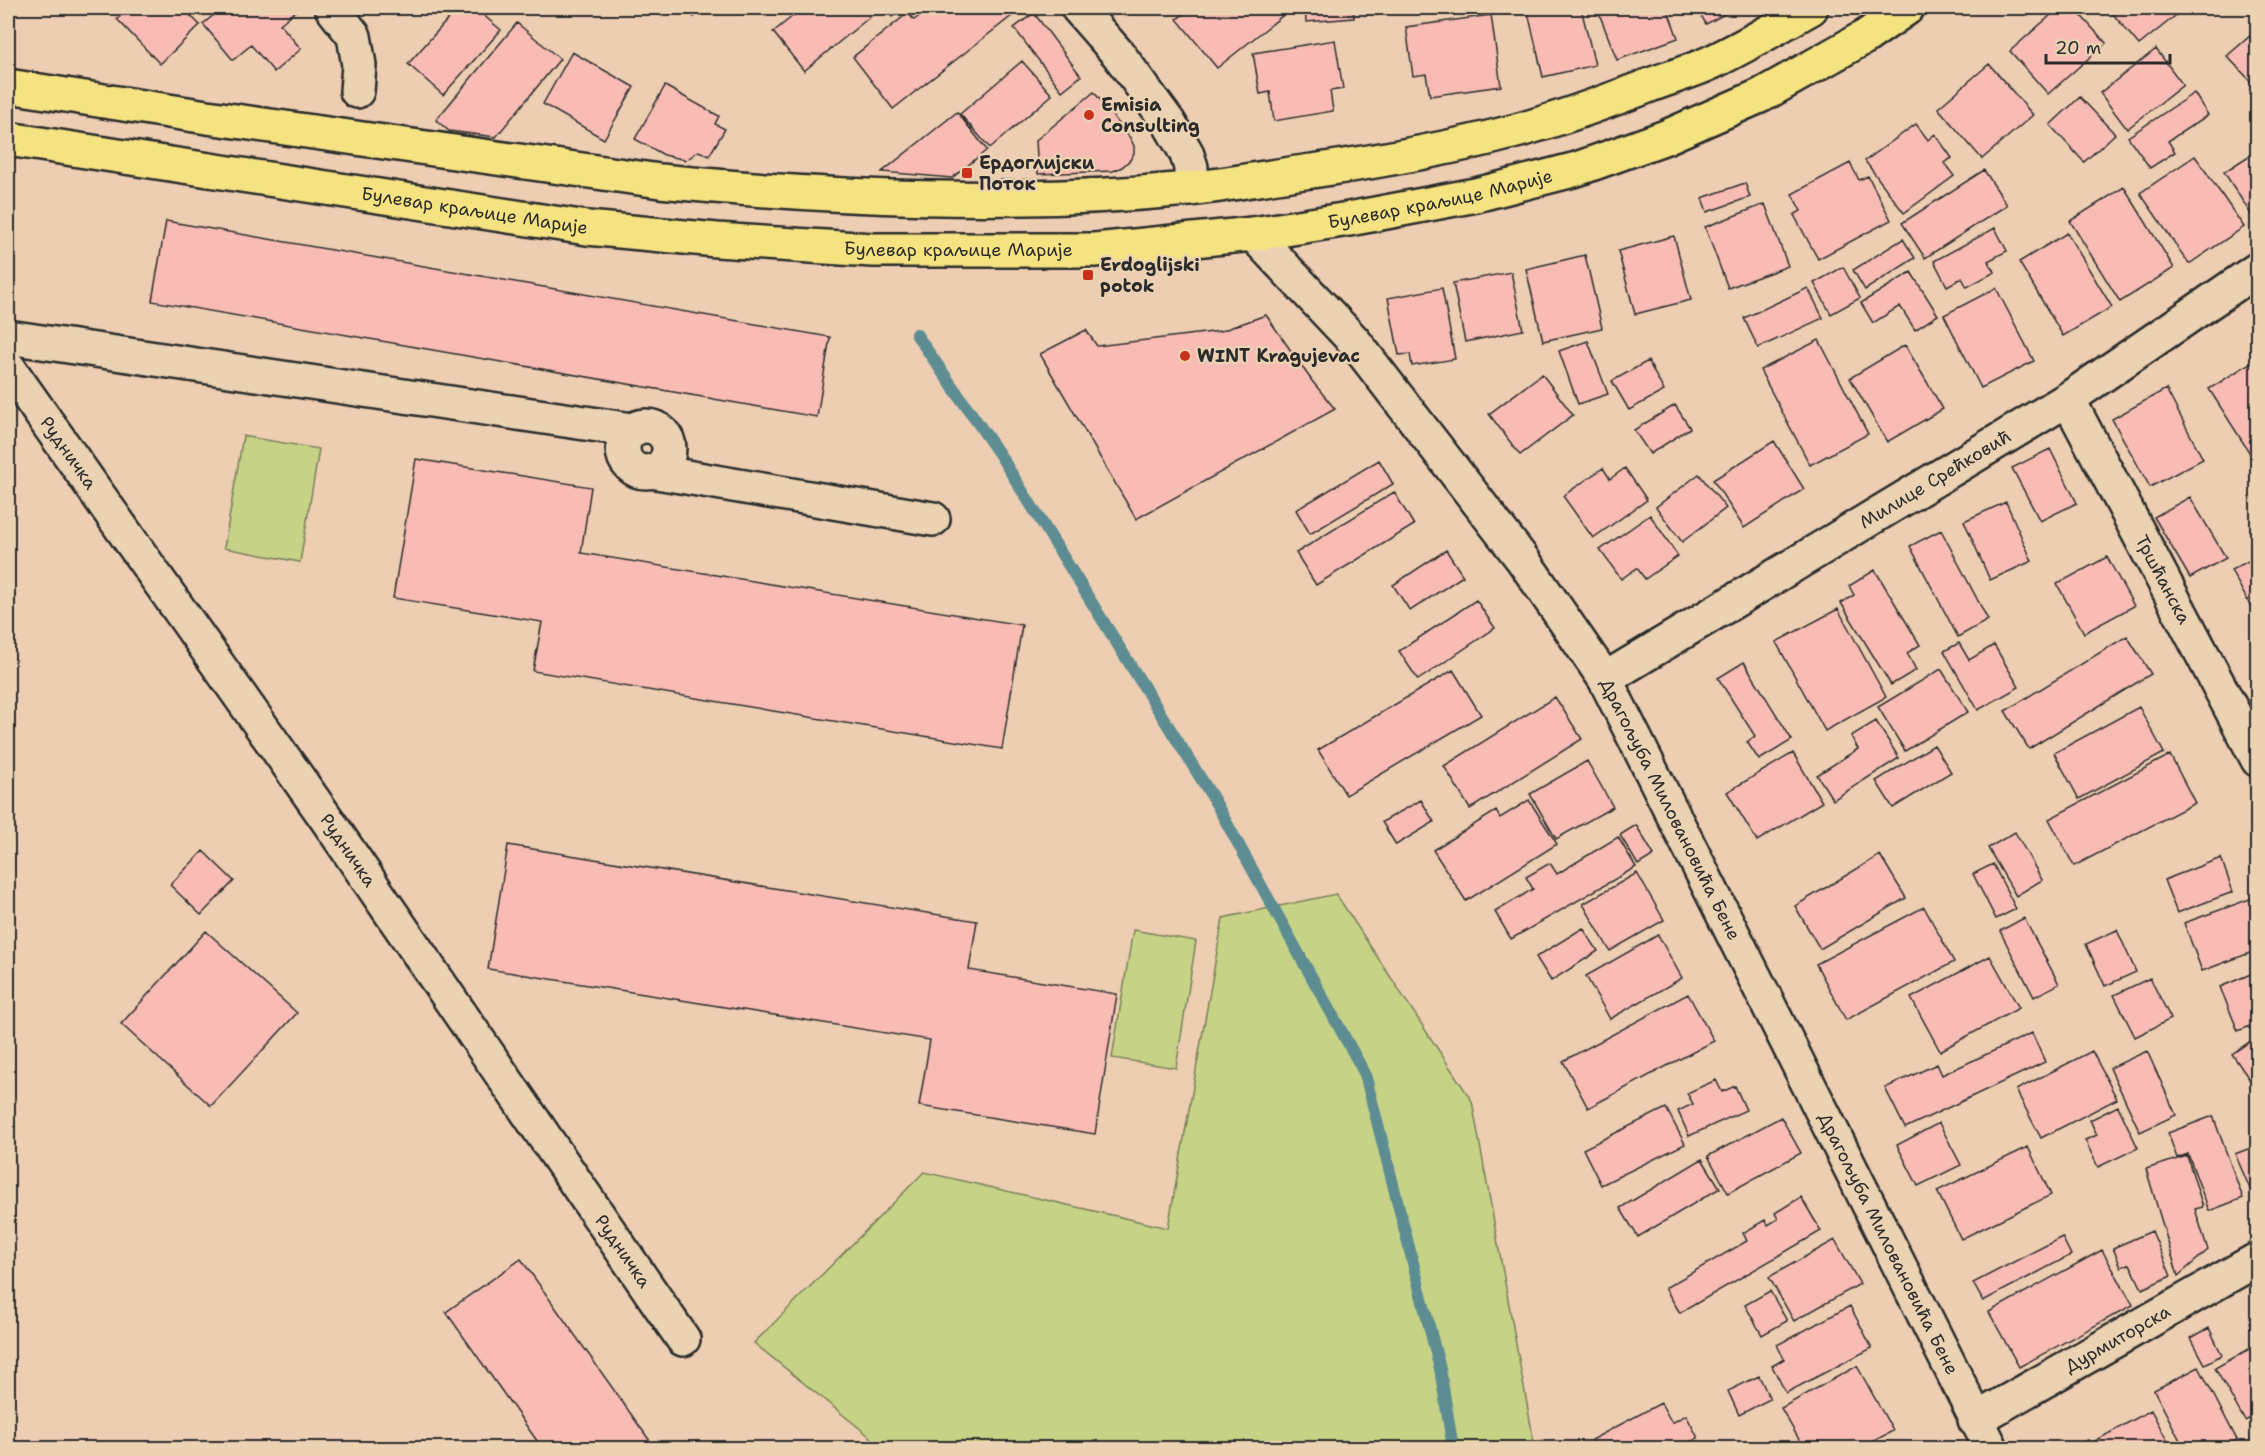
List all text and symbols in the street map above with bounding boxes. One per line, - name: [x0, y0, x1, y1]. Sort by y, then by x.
- scale bar: [2046, 27, 2170, 65]
- text: 20 m: [2055, 36, 2101, 60]
- place label: Emisia Consulting: [1101, 93, 1200, 138]
- marker: Emisia Consulting: [1082, 108, 1096, 122]
- place label: Ердоглијски Поток: [979, 151, 1095, 196]
- street label: Булевар краљице Марије: [1326, 164, 1555, 234]
- marker: Ердоглијски Поток: [960, 166, 974, 180]
- street label: Булевар краљице Марије: [360, 181, 589, 240]
- street label: Булевар краљице Марије: [843, 236, 1073, 262]
- place label: Erdoglijski potok: [1100, 253, 1200, 298]
- marker: Erdoglijski potok: [1081, 268, 1095, 282]
- place label: WINT Kragujevac: [1197, 344, 1360, 368]
- marker: WINT Kragujevac: [1178, 349, 1192, 363]
- street label: Рудничка: [35, 412, 103, 494]
- street label: Милице Срећковић: [1855, 424, 2016, 534]
- street label: Тршћанска: [2130, 531, 2196, 628]
- street label: Драгољуба Миловановића Бене: [1595, 674, 1746, 944]
- street label: Рудничка: [315, 809, 382, 892]
- street label: Драгољуба Миловановића Бене: [1813, 1108, 1964, 1379]
- street label: Рудничка: [589, 1210, 656, 1293]
- street label: Дурмиторска: [2060, 1299, 2175, 1379]

